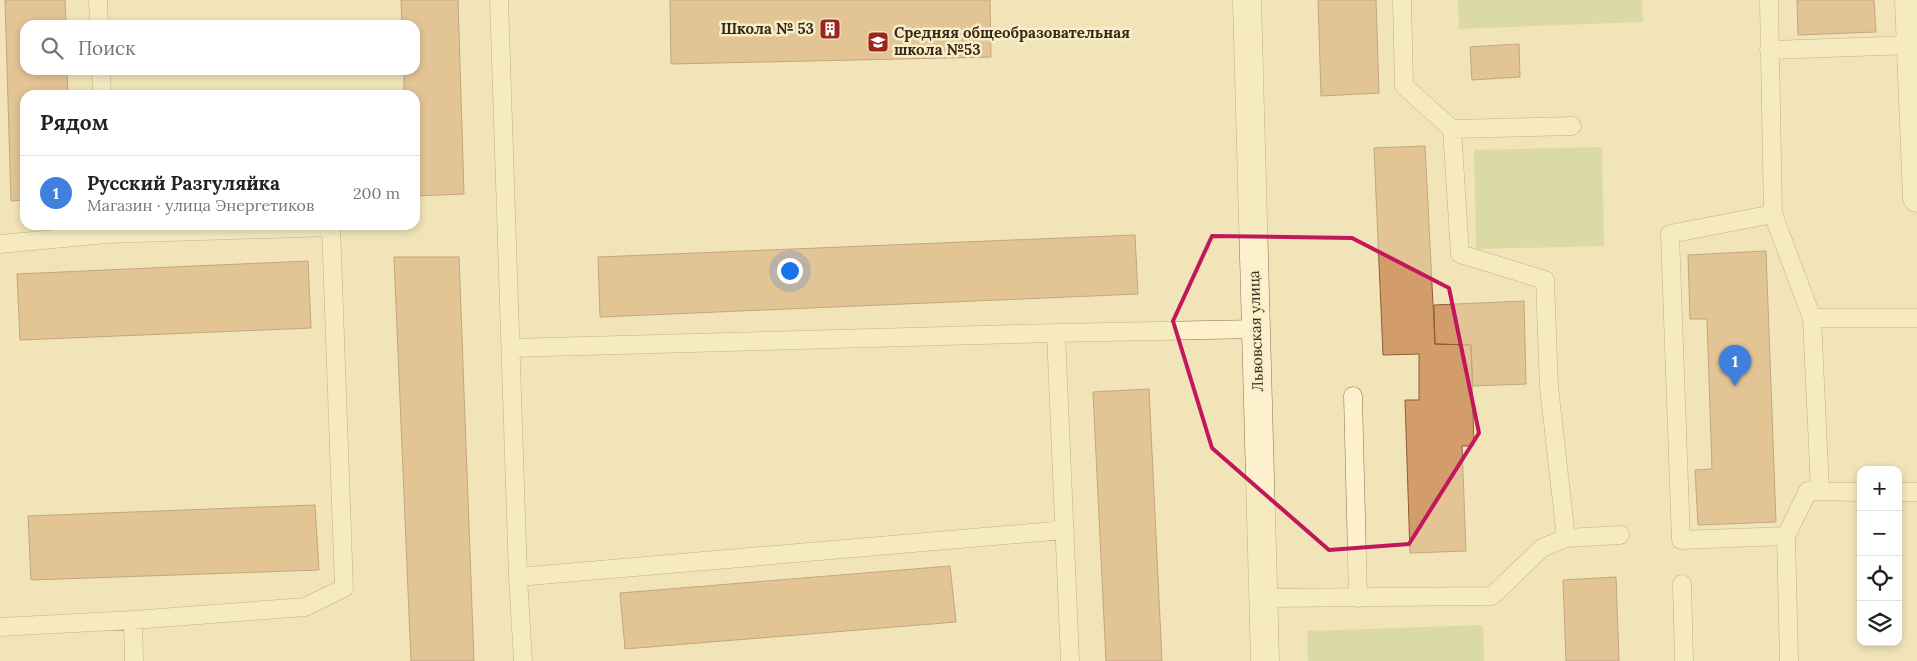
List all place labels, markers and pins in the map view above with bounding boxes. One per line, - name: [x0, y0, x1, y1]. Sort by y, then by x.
- building icon: Школа № 53: [818, 17, 842, 41]
- place label: Школа № 53: [721, 19, 814, 38]
- place label: Средняя общеобразовательная школа №53: [894, 23, 1130, 59]
- school or university icon: Средняя общеобразовательная школа №53: [866, 30, 890, 54]
- pin: 1: [1719, 345, 1751, 386]

